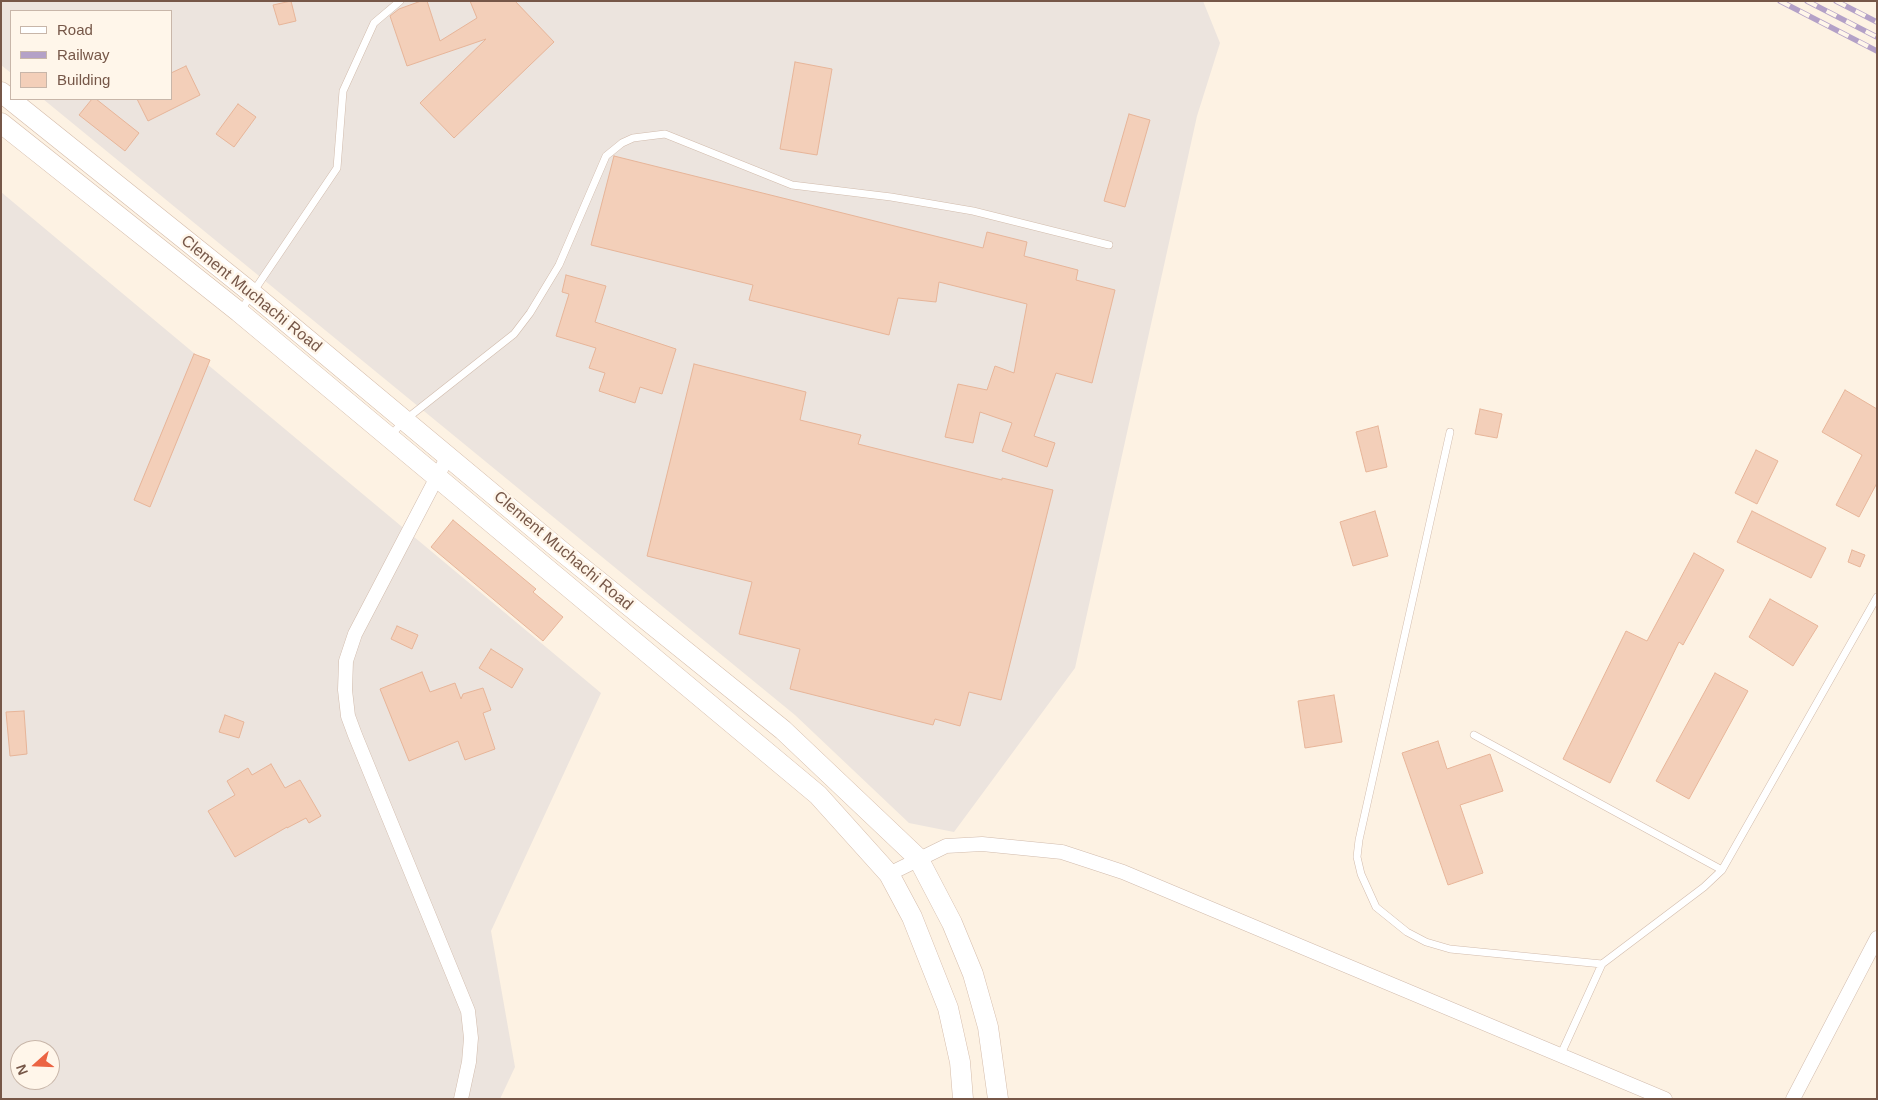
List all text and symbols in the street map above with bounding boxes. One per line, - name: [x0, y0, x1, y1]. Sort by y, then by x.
- legend: [10, 10, 172, 100]
- text: Road: [57, 21, 93, 38]
- text: Railway: [57, 46, 110, 63]
- text: Building: [57, 71, 110, 88]
- street label: Clement Muchachi Road: [177, 231, 325, 357]
- street label: Clement Muchachi Road: [490, 487, 636, 615]
- north arrow: [10, 1040, 60, 1090]
- text: N: [13, 1062, 31, 1077]

